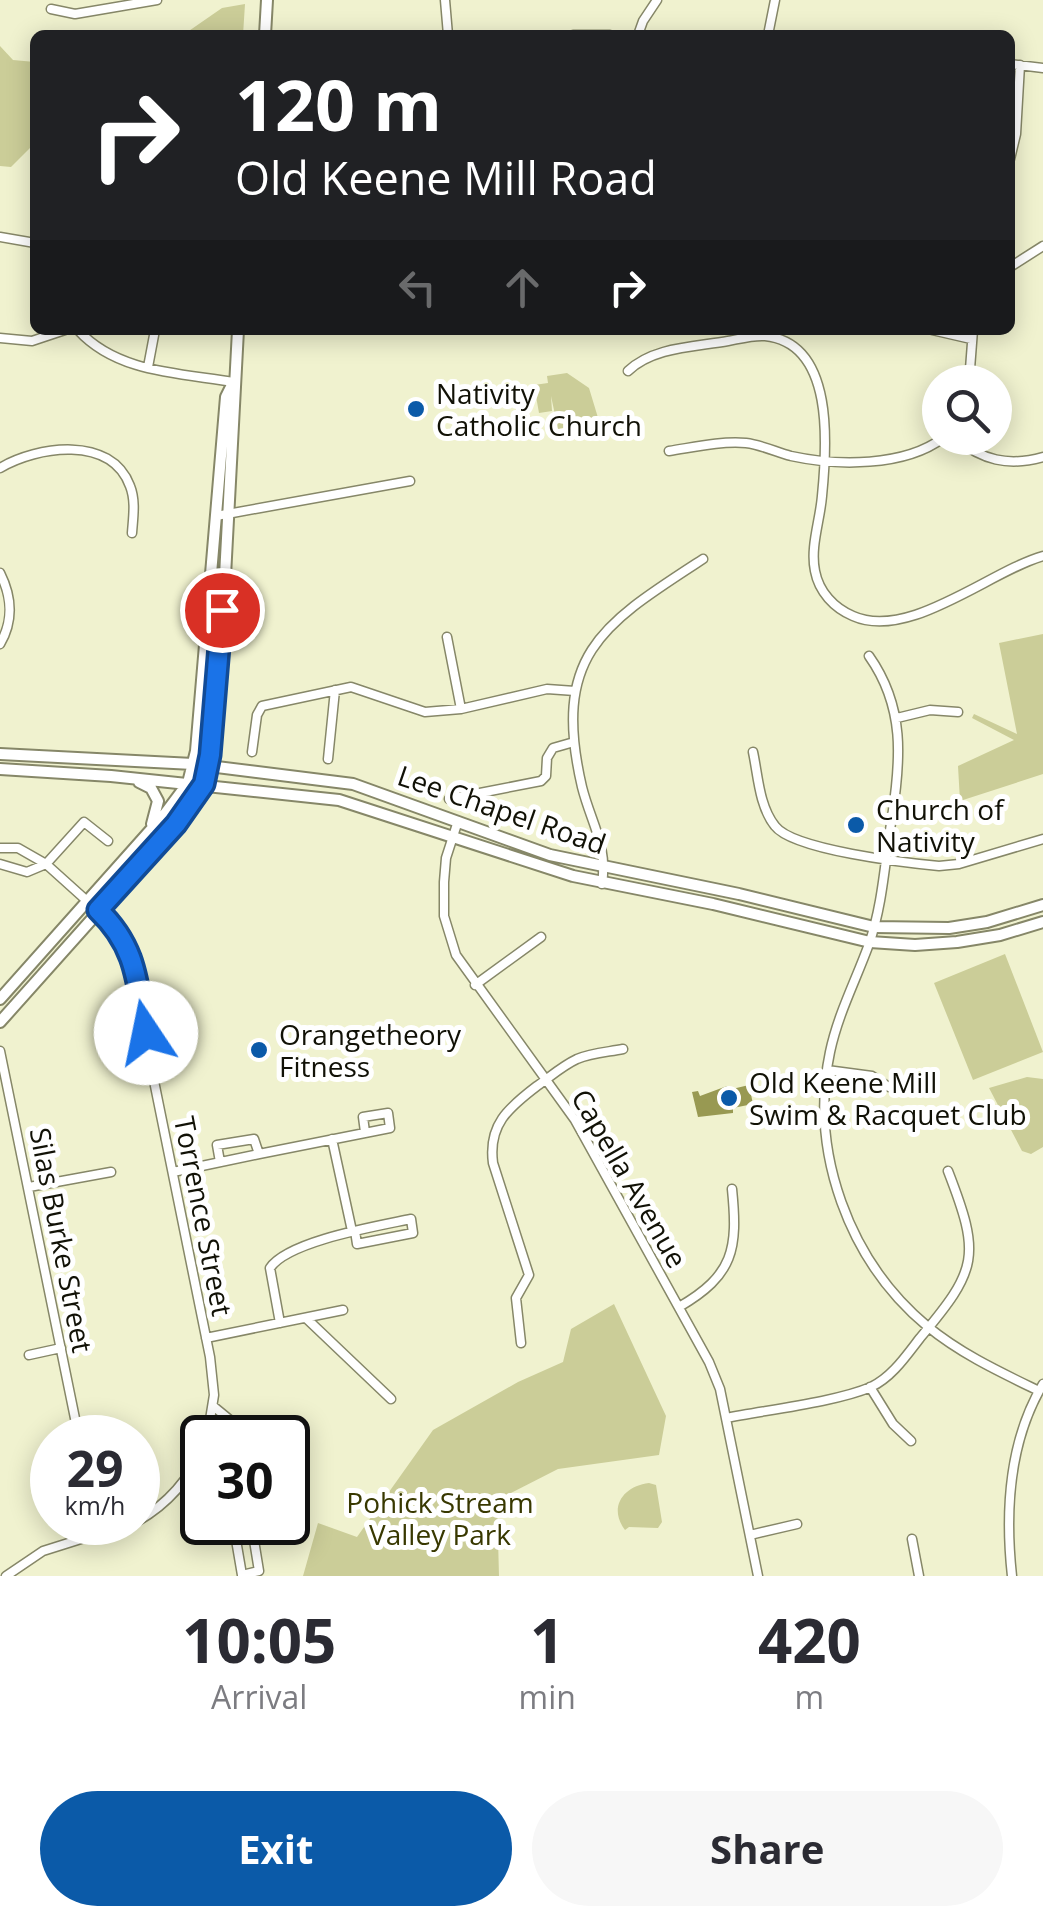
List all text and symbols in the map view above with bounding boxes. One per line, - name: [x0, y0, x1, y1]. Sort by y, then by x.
- text: 120 m: [235, 56, 442, 152]
- icon: right: [70, 70, 200, 200]
- text: Old Keene Mill Road: [235, 147, 657, 208]
- icon: left: [390, 260, 445, 315]
- icon: ahead: [495, 260, 550, 315]
- icon: right: [600, 260, 655, 315]
- map controls: [922, 365, 1012, 455]
- button: search: [922, 365, 1012, 455]
- place label: Nativity Catholic Church: [436, 374, 642, 444]
- marker: Nativity Catholic Church: [405, 398, 427, 420]
- pin: [180, 568, 265, 653]
- icon: arrive: [195, 583, 250, 638]
- street label: Lee Chapel Road: [393, 756, 611, 862]
- place label: Church of Nativity: [876, 790, 1005, 860]
- marker: Church of Nativity: [845, 814, 867, 836]
- position arrow: [94, 981, 198, 1085]
- place label: Orangetheory Fitness: [279, 1015, 462, 1085]
- marker: Orangetheory Fitness: [248, 1039, 270, 1061]
- place label: Old Keene Mill Swim & Racquet Club: [749, 1063, 1027, 1133]
- street label: Capella Avenue: [563, 1082, 697, 1274]
- marker: Old Keene Mill Swim & Racquet Club: [718, 1087, 740, 1109]
- street label: Torrence Street: [166, 1113, 242, 1319]
- street label: Silas Burke Street: [22, 1124, 102, 1356]
- speed limit sign: 30: [180, 1415, 310, 1545]
- text: 29: [66, 1434, 124, 1502]
- park label: Pohick Stream Valley Park: [346, 1483, 534, 1553]
- text: km/h: [65, 1488, 125, 1522]
- text: 10:05: [182, 1599, 336, 1681]
- text: 1: [530, 1599, 564, 1681]
- text: 420: [758, 1599, 861, 1681]
- text: Arrival: [211, 1675, 307, 1718]
- text: min: [519, 1675, 576, 1718]
- text: m: [795, 1675, 824, 1718]
- button: Exit: [40, 1791, 512, 1906]
- button: Share: [532, 1791, 1003, 1906]

